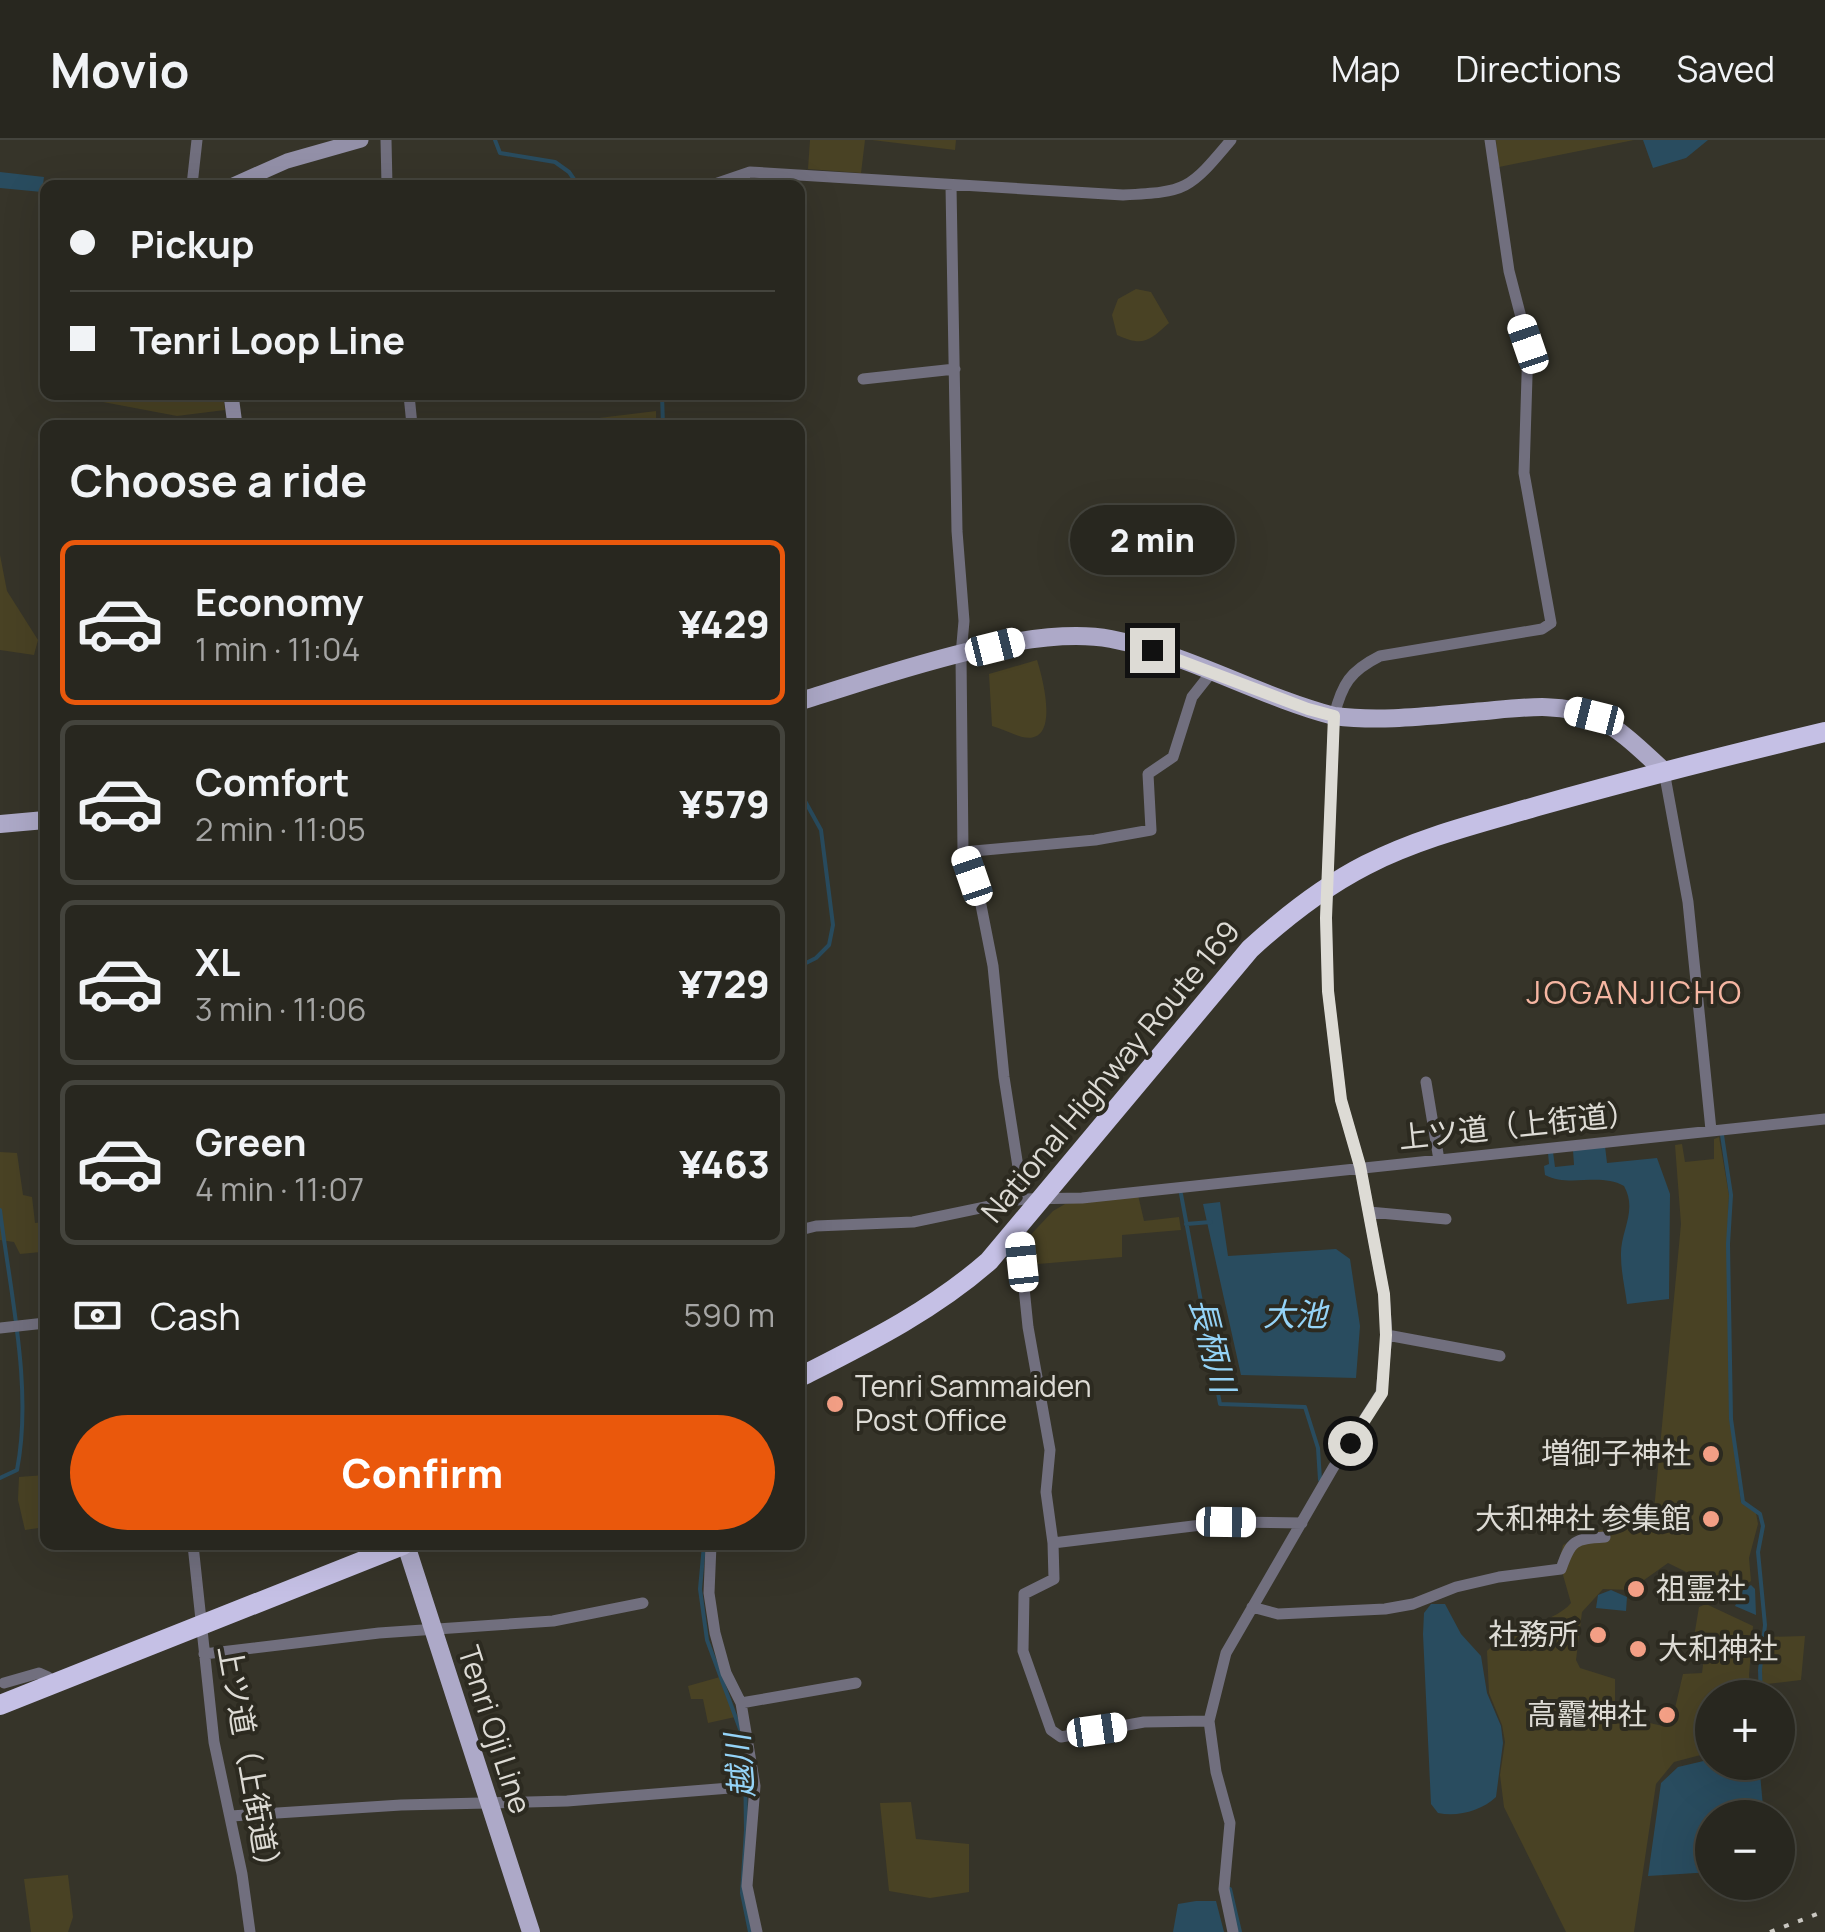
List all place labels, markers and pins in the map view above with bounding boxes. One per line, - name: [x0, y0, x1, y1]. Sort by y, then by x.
- place label: Tenri Sammaiden Post Office: [855, 1365, 1092, 1440]
- marker: Tenri Sammaiden Post Office: [824, 1393, 846, 1415]
- place label: 増御子神社: [1541, 1432, 1691, 1473]
- marker: 増御子神社: [1700, 1443, 1722, 1465]
- place label: 大和神社 参集館: [1475, 1497, 1691, 1538]
- marker: 大和神社 参集館: [1700, 1508, 1722, 1530]
- place label: 祖霊社: [1656, 1567, 1746, 1608]
- marker: 祖霊社: [1625, 1578, 1647, 1600]
- place label: 社務所: [1488, 1613, 1578, 1654]
- marker: 社務所: [1587, 1624, 1609, 1646]
- place label: 大和神社: [1658, 1627, 1778, 1668]
- marker: 大和神社: [1627, 1638, 1649, 1660]
- place label: 高龗神社: [1527, 1693, 1647, 1734]
- marker: 高龗神社: [1656, 1704, 1678, 1726]

